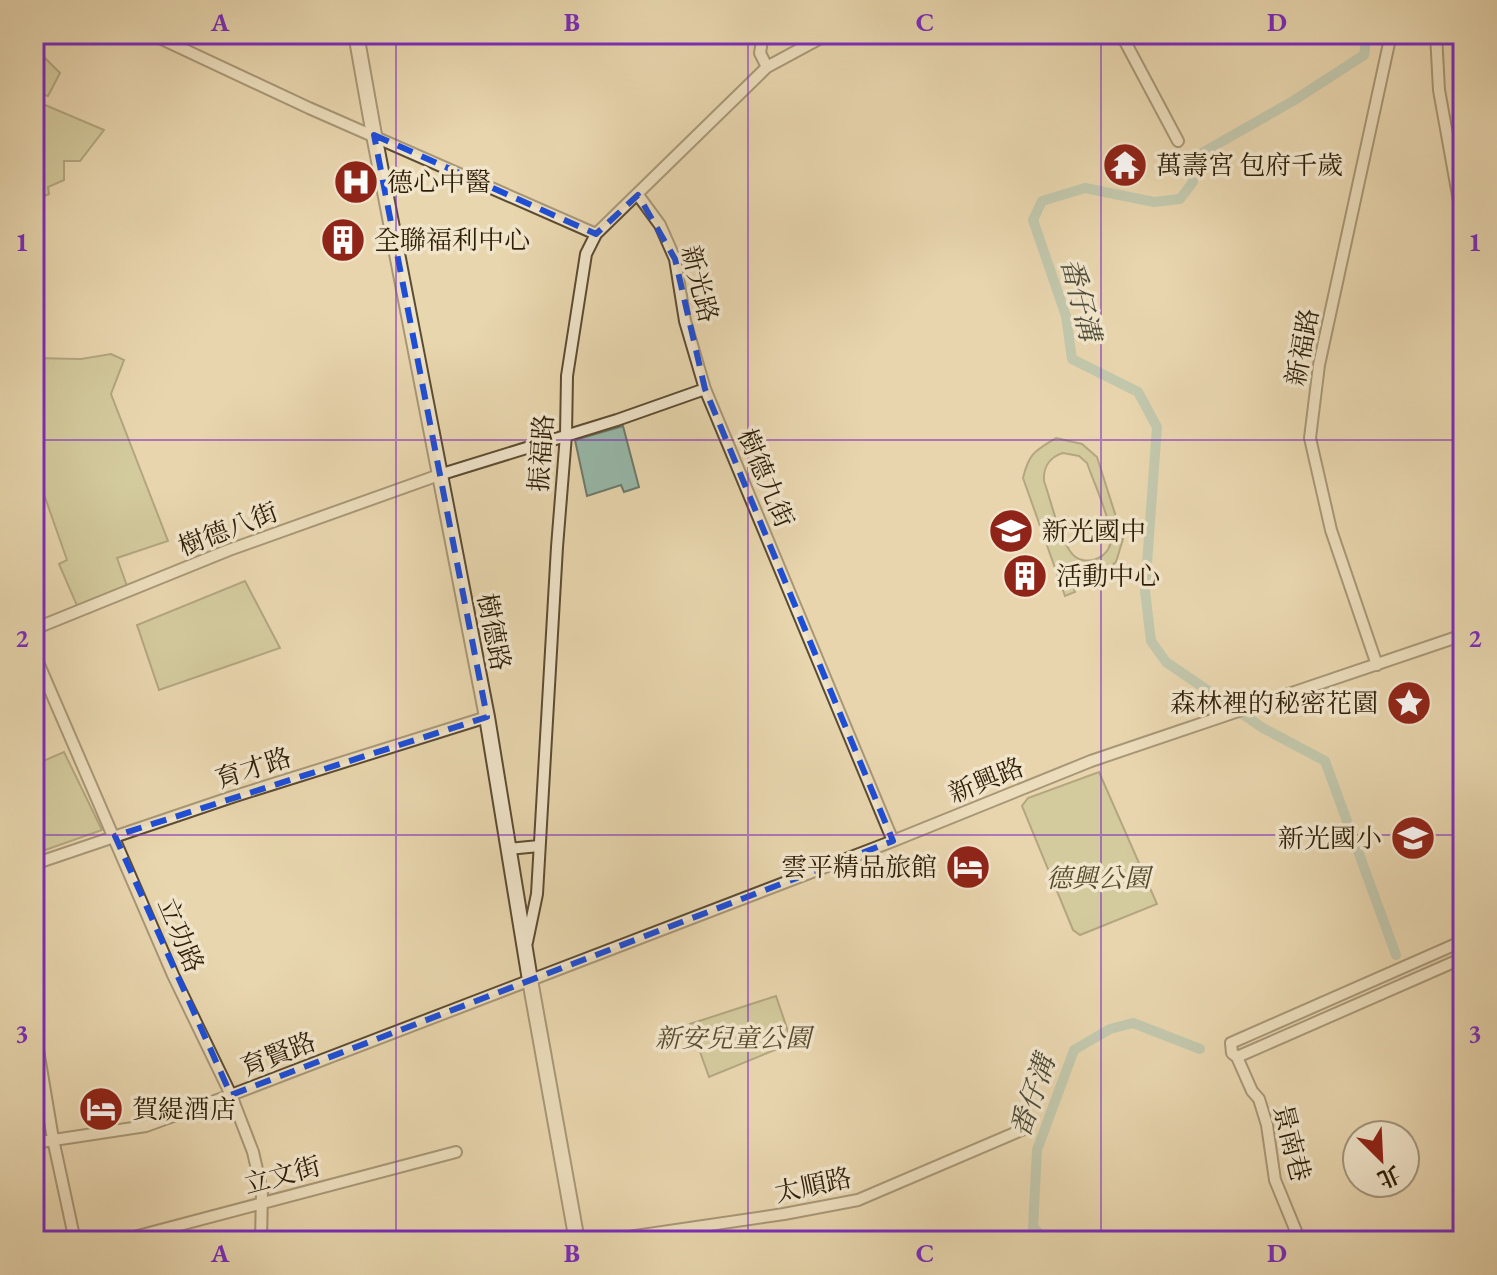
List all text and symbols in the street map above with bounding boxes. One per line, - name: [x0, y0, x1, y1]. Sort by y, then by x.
- text: A: [210, 5, 230, 39]
- text: B: [564, 5, 580, 39]
- text: C: [916, 5, 934, 39]
- text: D: [1267, 5, 1287, 39]
- temple icon: 萬壽宮 包府千歲: [1101, 141, 1149, 189]
- place label: 萬壽宮 包府千歲: [1156, 148, 1343, 182]
- hospital icon: 德心中醫: [332, 158, 380, 206]
- place label: 德心中醫: [387, 165, 491, 199]
- building icon: 全聯福利中心: [319, 216, 367, 264]
- place label: 全聯福利中心: [374, 223, 530, 257]
- text: 1: [15, 225, 29, 259]
- text: 1: [1468, 225, 1482, 259]
- street label: 新光路: [674, 242, 726, 326]
- water label: 番仔溝: [1053, 254, 1110, 348]
- street label: 新福路: [1278, 305, 1326, 389]
- street label: 振福路: [521, 413, 561, 493]
- street label: 樹德九街: [730, 423, 802, 533]
- street label: 樹德八街: [173, 494, 283, 564]
- school or university icon: 新光國中: [987, 507, 1035, 555]
- place label: 新光國中: [1042, 514, 1146, 548]
- building icon: 活動中心: [1001, 552, 1049, 600]
- place label: 活動中心: [1056, 559, 1160, 593]
- street label: 樹德路: [470, 590, 518, 674]
- text: 2: [15, 621, 29, 655]
- text: 2: [1468, 621, 1482, 655]
- place icon: 森林裡的秘密花園: [1385, 679, 1433, 727]
- place label: 森林裡的秘密花園: [1170, 686, 1378, 720]
- street label: 育才路: [211, 740, 295, 796]
- street label: 新興路: [943, 750, 1029, 810]
- school or university icon: 新光國小: [1389, 814, 1437, 862]
- place label: 新光國小: [1278, 821, 1382, 855]
- hotel icon: 雲平精品旅館: [944, 843, 992, 891]
- place label: 雲平精品旅館: [781, 850, 937, 884]
- park label: 德興公園: [1046, 861, 1154, 895]
- street label: 立功路: [150, 892, 212, 978]
- text: 3: [15, 1016, 29, 1050]
- text: 3: [1468, 1016, 1482, 1050]
- park label: 新安兒童公園: [655, 1021, 815, 1055]
- street label: 育賢路: [235, 1024, 321, 1084]
- water label: 番仔溝: [1001, 1047, 1064, 1142]
- hotel icon: 賀緹酒店: [77, 1085, 125, 1133]
- place label: 賀緹酒店: [132, 1092, 236, 1126]
- street label: 景南巷: [1266, 1101, 1318, 1185]
- north arrow: [1341, 1119, 1421, 1199]
- street label: 立文街: [240, 1148, 324, 1202]
- text: 北: [1373, 1159, 1405, 1195]
- street label: 太順路: [771, 1160, 855, 1210]
- text: A: [210, 1236, 230, 1270]
- text: B: [564, 1236, 580, 1270]
- text: C: [916, 1236, 934, 1270]
- text: D: [1267, 1236, 1287, 1270]

